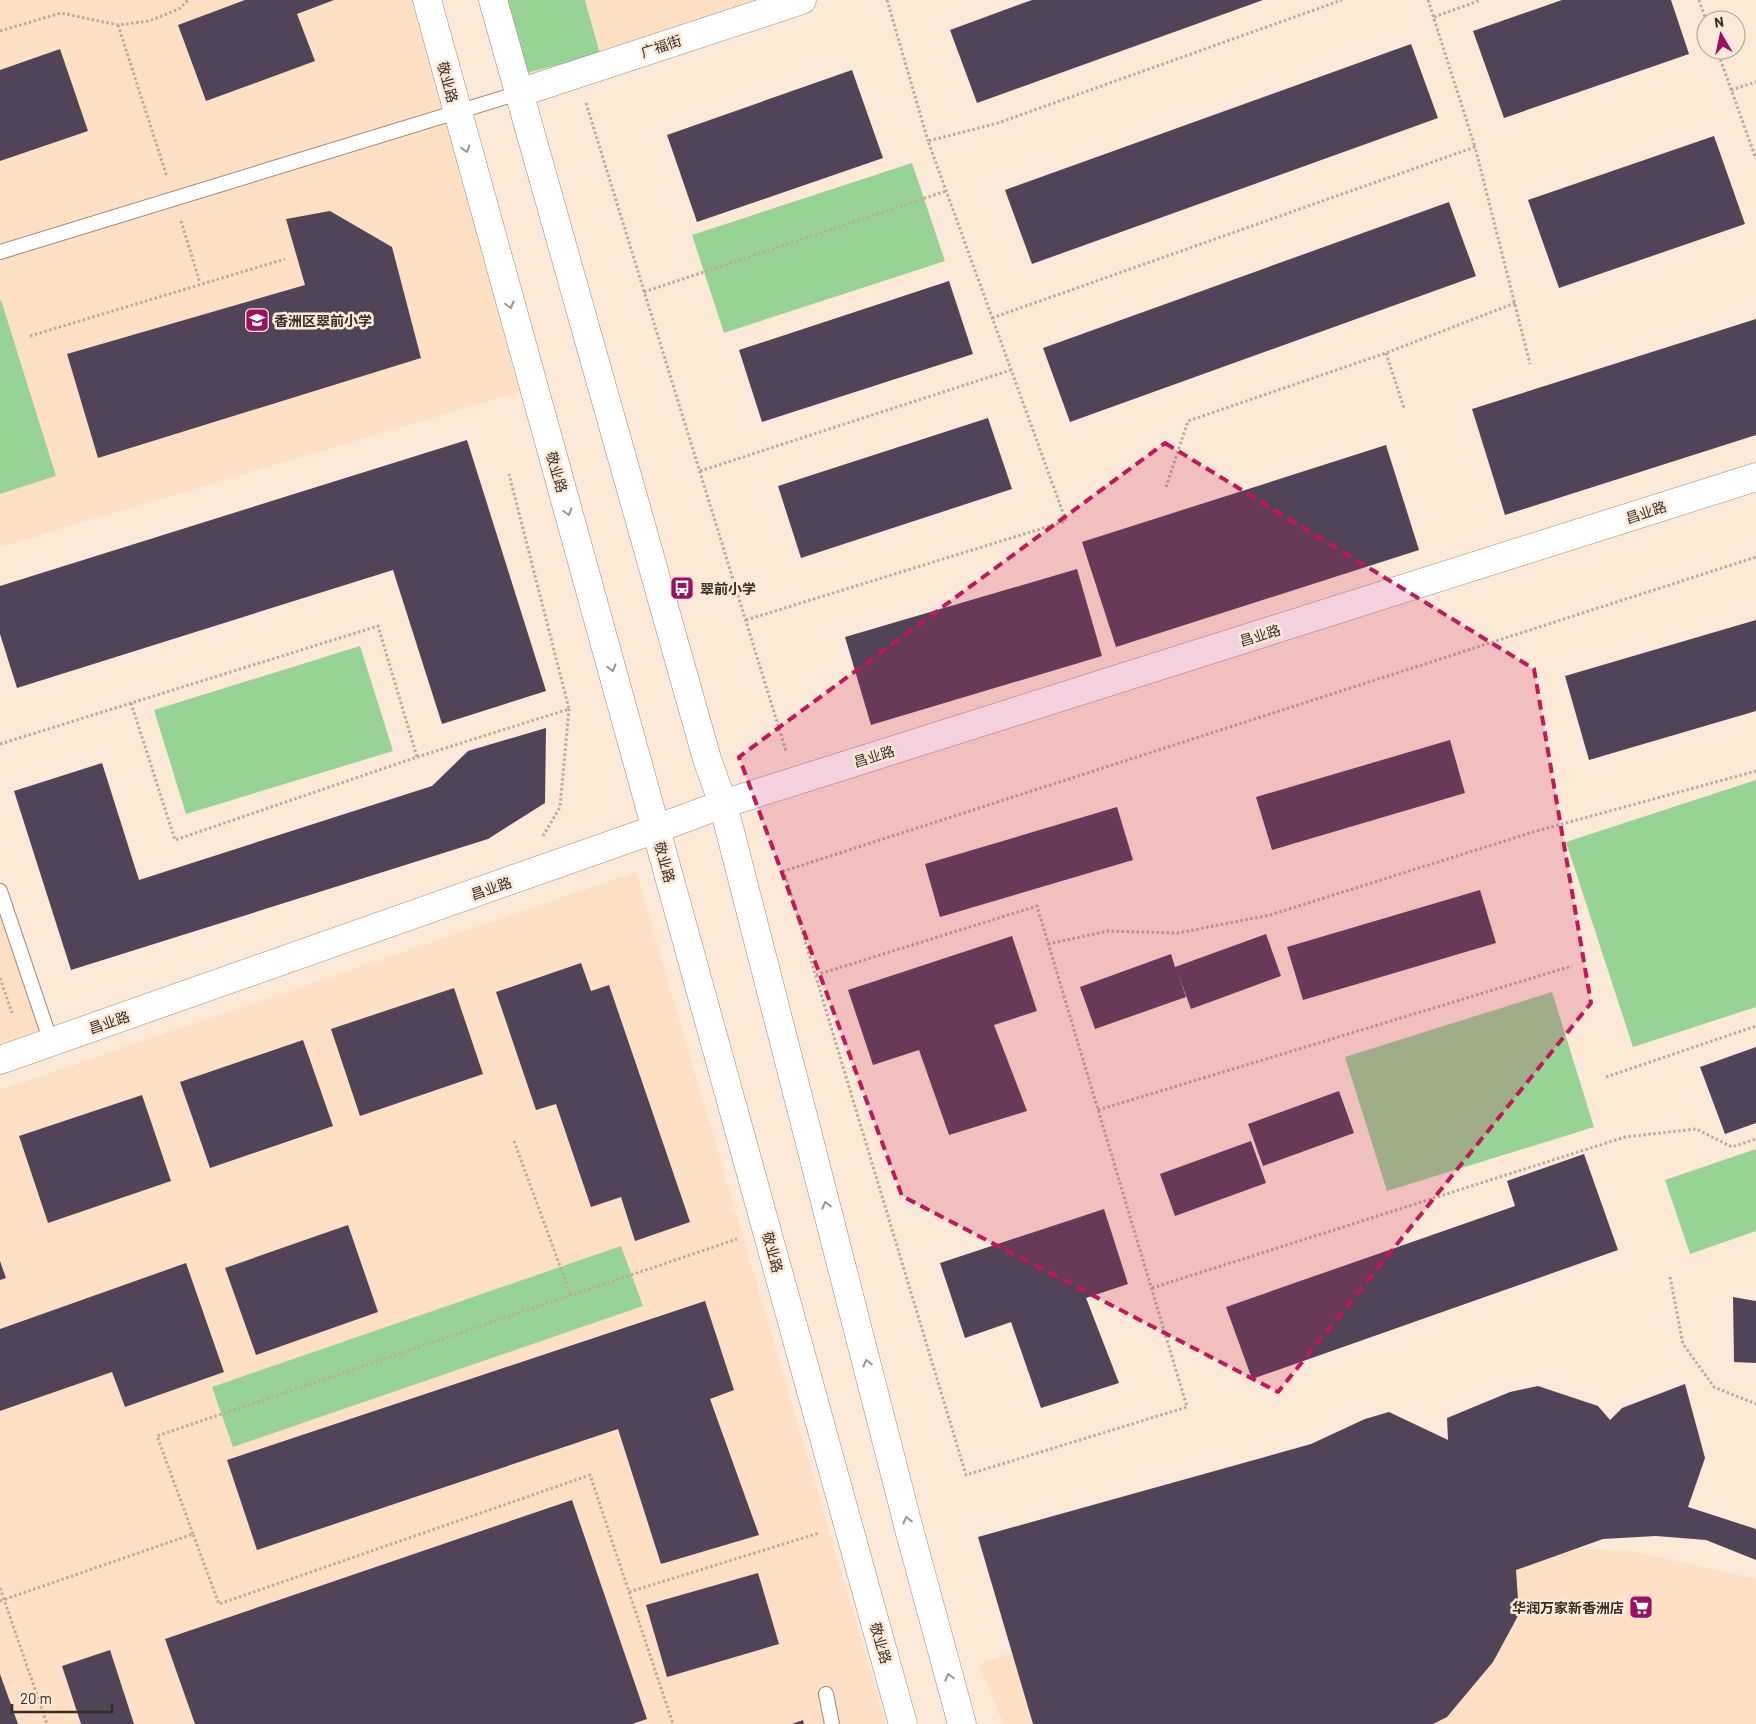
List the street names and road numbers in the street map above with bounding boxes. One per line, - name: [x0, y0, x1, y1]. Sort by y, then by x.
- street label: 广福街: [638, 31, 684, 61]
- street label: 敬业路: [434, 60, 462, 104]
- street label: 敬业路: [543, 449, 571, 495]
- street label: 昌业路: [1623, 497, 1669, 527]
- street label: 昌业路: [1237, 621, 1283, 649]
- street label: 昌业路: [851, 742, 897, 770]
- street label: 敬业路: [651, 840, 679, 884]
- street label: 昌业路: [468, 873, 514, 903]
- street label: 昌业路: [86, 1007, 132, 1037]
- street label: 敬业路: [759, 1230, 787, 1274]
- street label: 敬业路: [867, 1620, 895, 1666]

